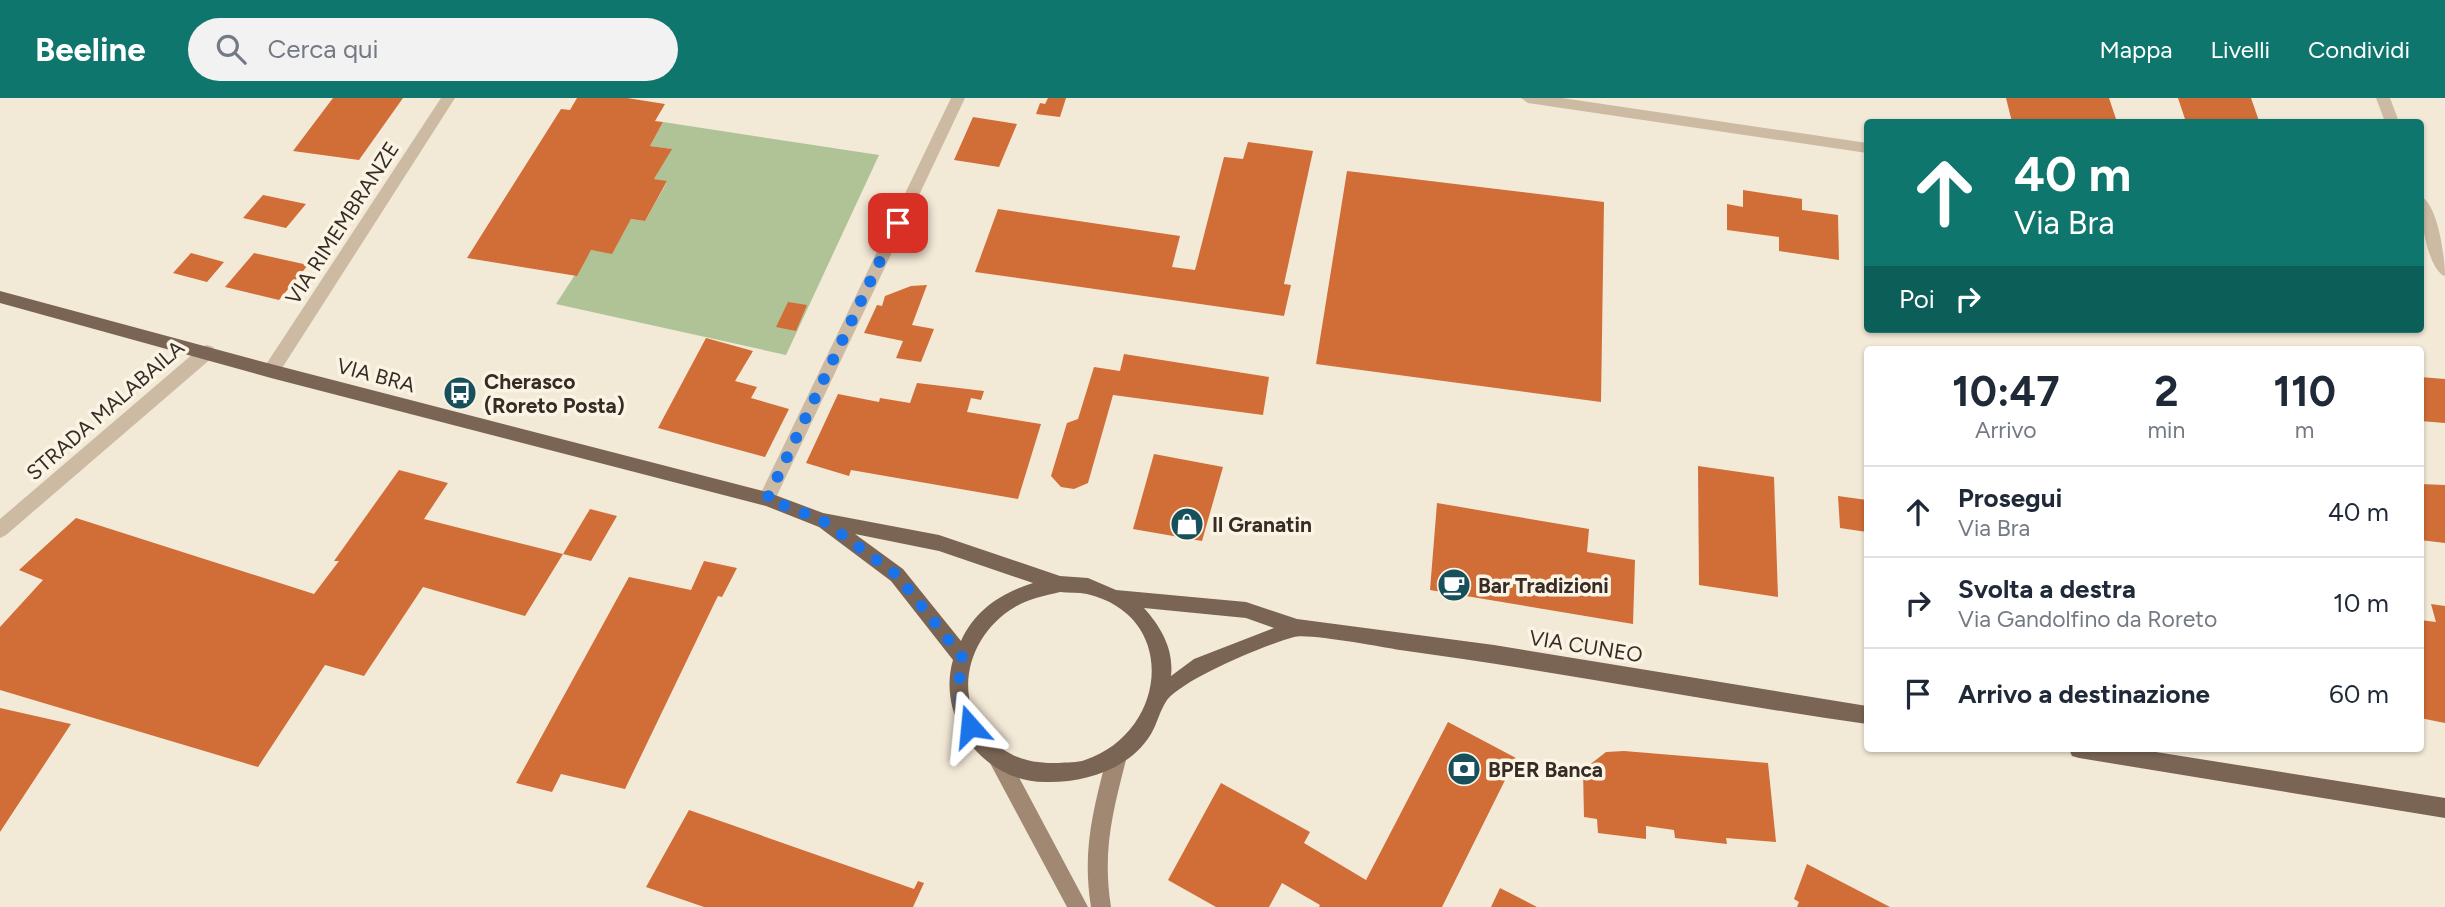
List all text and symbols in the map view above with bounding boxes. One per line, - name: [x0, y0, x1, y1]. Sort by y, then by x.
- search box: [188, 18, 678, 81]
- text: Beeline: [35, 30, 146, 69]
- icon: search: [212, 30, 250, 68]
- text: Cerca qui: [268, 33, 379, 65]
- text: Mappa: [2099, 35, 2173, 64]
- text: Livelli: [2211, 35, 2270, 64]
- text: Condividi: [2308, 35, 2410, 64]
- street label: VIA RIMEMBRANZE: [280, 137, 404, 309]
- text: 40 m: [2014, 144, 2131, 203]
- icon: ahead: [1899, 147, 1990, 238]
- pin: [868, 193, 928, 253]
- icon: arrive: [879, 204, 917, 242]
- text: Via Bra: [2014, 204, 2115, 242]
- icon: right: [1949, 280, 1987, 318]
- text: Poi: [1899, 283, 1935, 315]
- street label: STRADA MALABAILA: [21, 335, 189, 485]
- street label: VIA BRA: [334, 353, 418, 397]
- text: 10:47: [1952, 366, 2060, 417]
- text: 2: [2154, 366, 2179, 417]
- text: 110: [2273, 366, 2336, 417]
- place label: Cherasco (Roreto Posta): [484, 369, 625, 418]
- bus stop icon: Cherasco (Roreto Posta): [441, 374, 479, 412]
- text: Arrivo: [1975, 416, 2037, 444]
- text: min: [2148, 416, 2185, 444]
- text: m: [2295, 416, 2314, 444]
- text: Prosegui: [1958, 482, 2062, 514]
- icon: ahead: [1899, 493, 1937, 531]
- text: 40 m: [2328, 496, 2389, 528]
- shop icon: Il Granatin: [1168, 505, 1206, 543]
- place label: Il Granatin: [1212, 512, 1312, 537]
- text: Via Bra: [1958, 514, 2030, 542]
- cafe icon: Bar Tradizioni: [1435, 566, 1473, 604]
- place label: Bar Tradizioni: [1478, 573, 1609, 598]
- text: Svolta a destra: [1958, 573, 2136, 605]
- icon: right: [1899, 584, 1937, 622]
- text: 10 m: [2333, 587, 2389, 619]
- text: Via Gandolfino da Roreto: [1958, 605, 2217, 633]
- street label: VIA CUNEO: [1527, 625, 1645, 667]
- icon: arrive: [1899, 675, 1937, 713]
- text: Arrivo a destinazione: [1958, 678, 2210, 710]
- text: 60 m: [2329, 678, 2389, 710]
- position arrow: [933, 689, 1007, 763]
- bank icon: BPER Banca: [1445, 750, 1483, 788]
- place label: BPER Banca: [1488, 757, 1603, 782]

